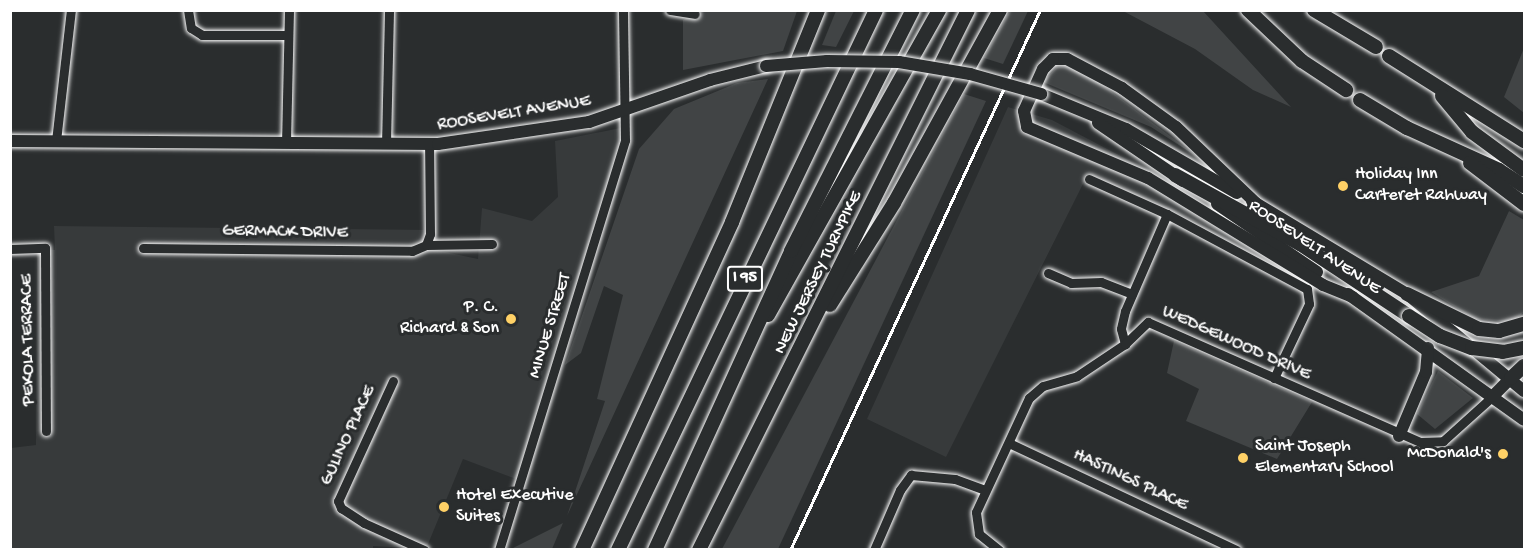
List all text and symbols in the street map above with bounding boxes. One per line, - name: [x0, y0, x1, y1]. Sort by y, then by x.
- street label: ROOSEVELT AVENUE: [436, 91, 592, 137]
- place label: Holiday Inn Carteret Rahway: [1355, 165, 1487, 207]
- marker: Holiday Inn Carteret Rahway: [1336, 179, 1350, 193]
- street label: NEW JERSEY TURNPIKE: [770, 188, 868, 358]
- street label: ROOSEVELT AVENUE: [1244, 196, 1384, 300]
- street label: GERMACK DRIVE: [222, 221, 348, 245]
- road number: I 95: [726, 266, 764, 292]
- street label: MINUE STREET: [525, 271, 577, 381]
- street label: PEKOLA TERRACE: [17, 274, 41, 406]
- place label: P. C. Richard & Son: [400, 298, 499, 340]
- street label: WEDGEWOOD DRIVE: [1158, 301, 1314, 387]
- marker: P. C. Richard & Son: [504, 312, 518, 326]
- street label: GULINO PLACE: [316, 383, 382, 489]
- place label: Saint Joseph Elementary School: [1255, 437, 1394, 480]
- place label: McDonald's: [1407, 443, 1491, 465]
- street label: HASTINGS PLACE: [1069, 445, 1191, 517]
- marker: McDonald's: [1496, 447, 1510, 461]
- marker: Saint Joseph Elementary School: [1236, 451, 1250, 465]
- place label: Hotel Executive Suites: [456, 486, 573, 528]
- marker: Hotel Executive Suites: [437, 500, 451, 514]

